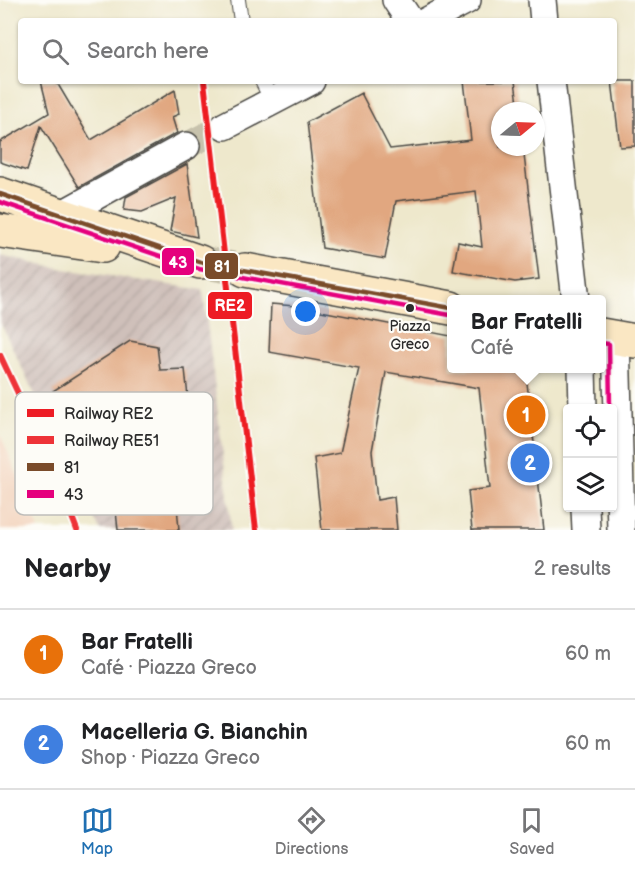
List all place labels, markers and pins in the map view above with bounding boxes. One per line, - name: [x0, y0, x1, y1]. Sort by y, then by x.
- marker: Piazza Greco: [404, 302, 416, 314]
- place label: Piazza Greco: [389, 318, 431, 353]
- pin: 1: [506, 392, 546, 438]
- pin: 2: [510, 440, 550, 486]

